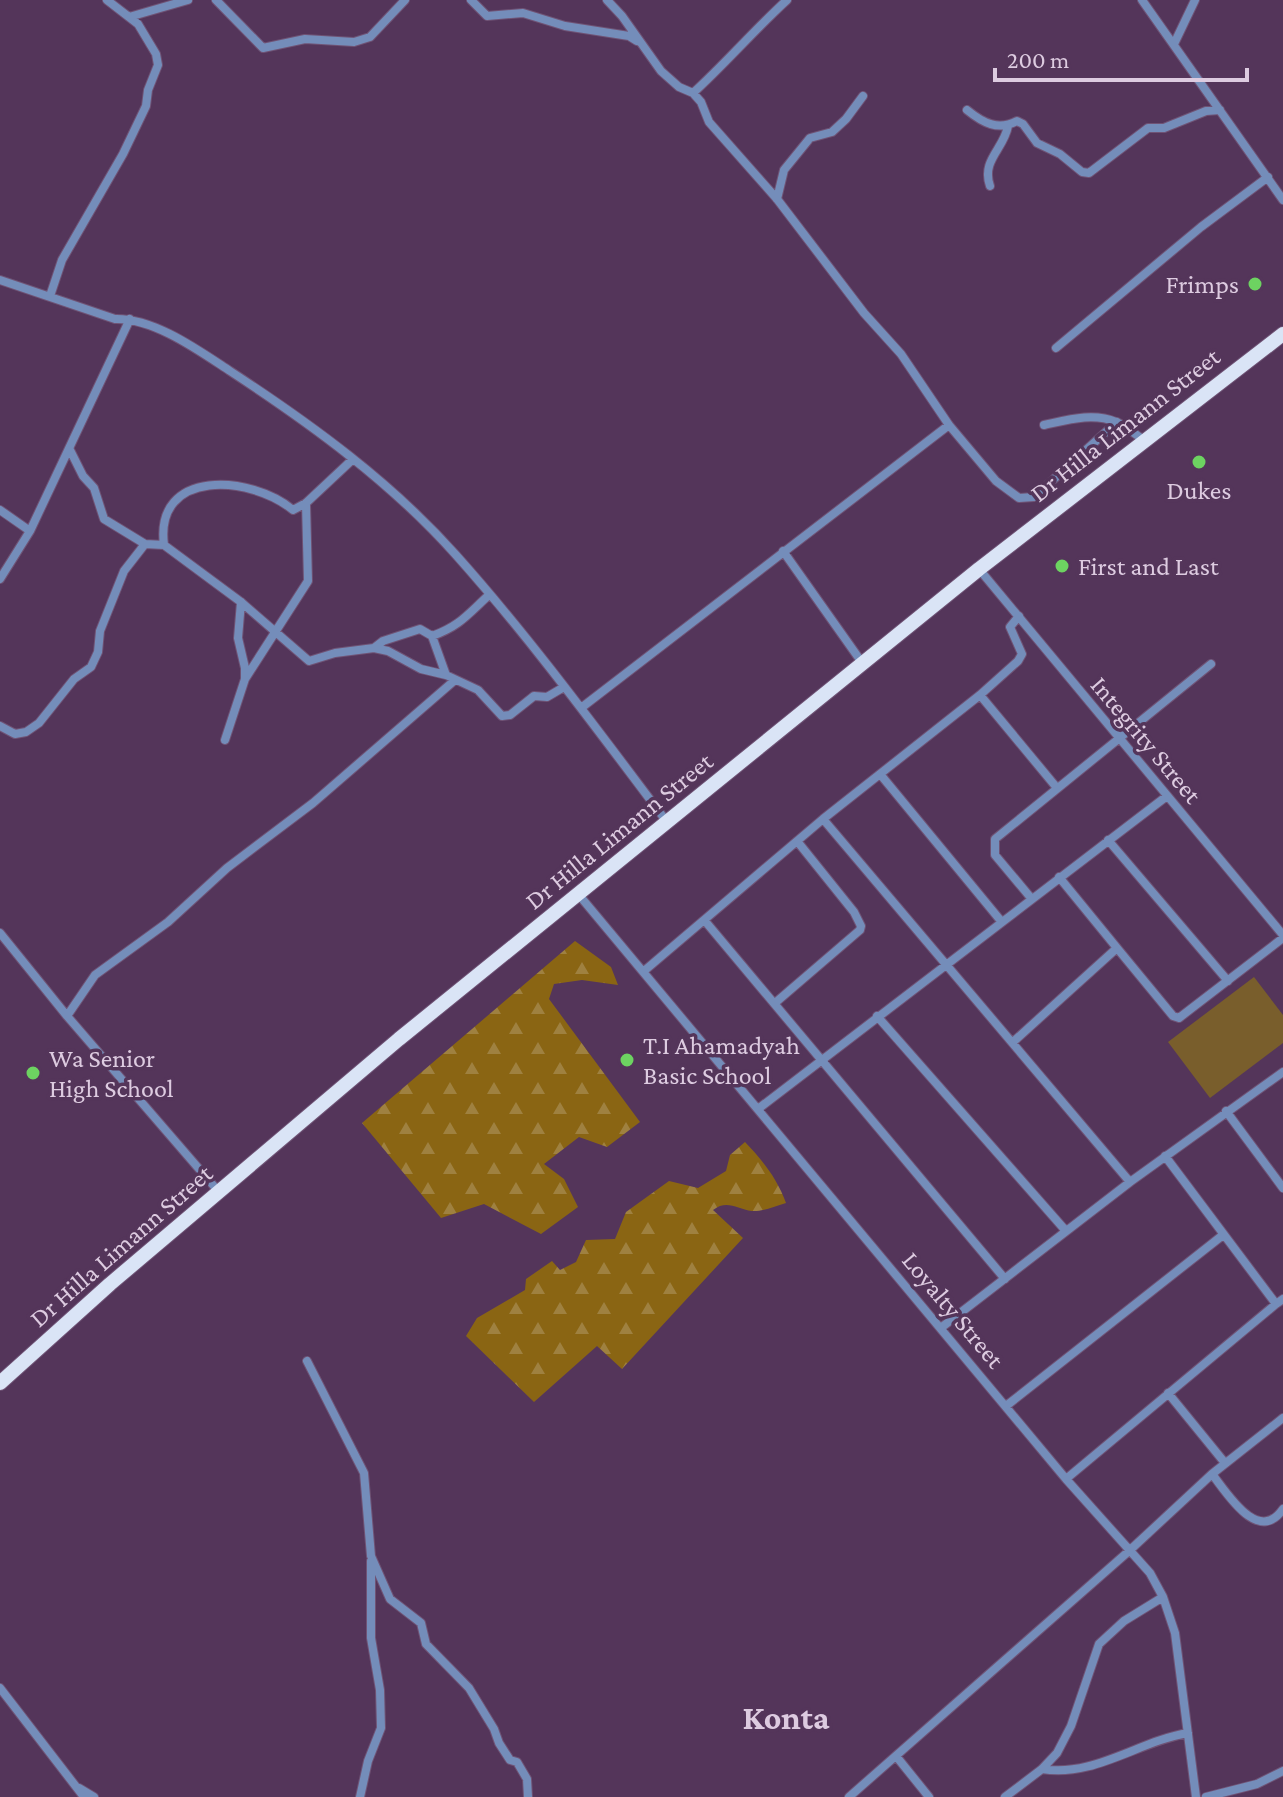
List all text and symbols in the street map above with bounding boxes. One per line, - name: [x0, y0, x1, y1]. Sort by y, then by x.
- scale bar: [995, 32, 1247, 82]
- text: 200 m: [1007, 46, 1069, 73]
- place label: Frimps: [1166, 270, 1239, 299]
- marker: Frimps: [1246, 275, 1264, 293]
- street label: Dr Hilla Limann Street: [1025, 342, 1226, 508]
- marker: Dukes: [1190, 453, 1208, 471]
- place label: Dukes: [1167, 476, 1231, 505]
- place label: First and Last: [1078, 552, 1219, 581]
- marker: First and Last: [1053, 557, 1071, 575]
- street label: Integrity Street: [1085, 671, 1208, 810]
- street label: Dr Hilla Limann Street: [520, 746, 719, 915]
- place label: T.I Ahamadyah Basic School: [643, 1031, 800, 1090]
- place label: Wa Senior High School: [49, 1044, 174, 1103]
- marker: T.I Ahamadyah Basic School: [618, 1051, 636, 1069]
- marker: Wa Senior High School: [24, 1064, 42, 1082]
- street label: Dr Hilla Limann Street: [24, 1159, 218, 1333]
- street label: Loyalty Street: [896, 1246, 1010, 1374]
- district label: Konta: [742, 1699, 830, 1736]

